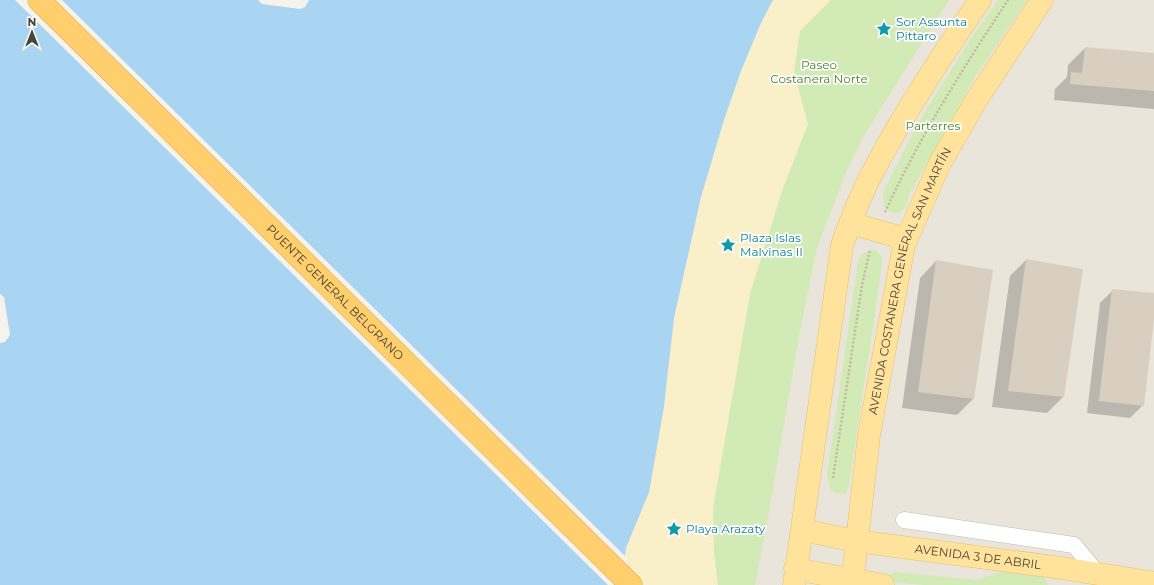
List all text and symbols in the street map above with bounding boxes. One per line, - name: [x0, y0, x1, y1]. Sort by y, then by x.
- north arrow: [12, 12, 52, 52]
- place label: Sor Assunta Pittaro: [896, 14, 967, 43]
- text: N: [28, 15, 36, 29]
- place icon: Sor Assunta Pittaro: [875, 20, 893, 38]
- park label: Paseo Costanera Norte: [770, 57, 868, 86]
- park label: Parterres: [906, 118, 961, 133]
- street label: AVENIDA COSTANERA GENERAL SAN MARTÍN: [865, 145, 954, 416]
- street label: PUENTE GENERAL BELGRANO: [263, 221, 407, 363]
- place label: Plaza Islas Malvinas II: [740, 230, 803, 259]
- place icon: Plaza Islas Malvinas II: [719, 236, 737, 254]
- place icon: Playa Arazaty: [665, 520, 683, 538]
- place label: Playa Arazaty: [686, 521, 766, 536]
- street label: AVENIDA 3 DE ABRIL: [914, 541, 1042, 572]

